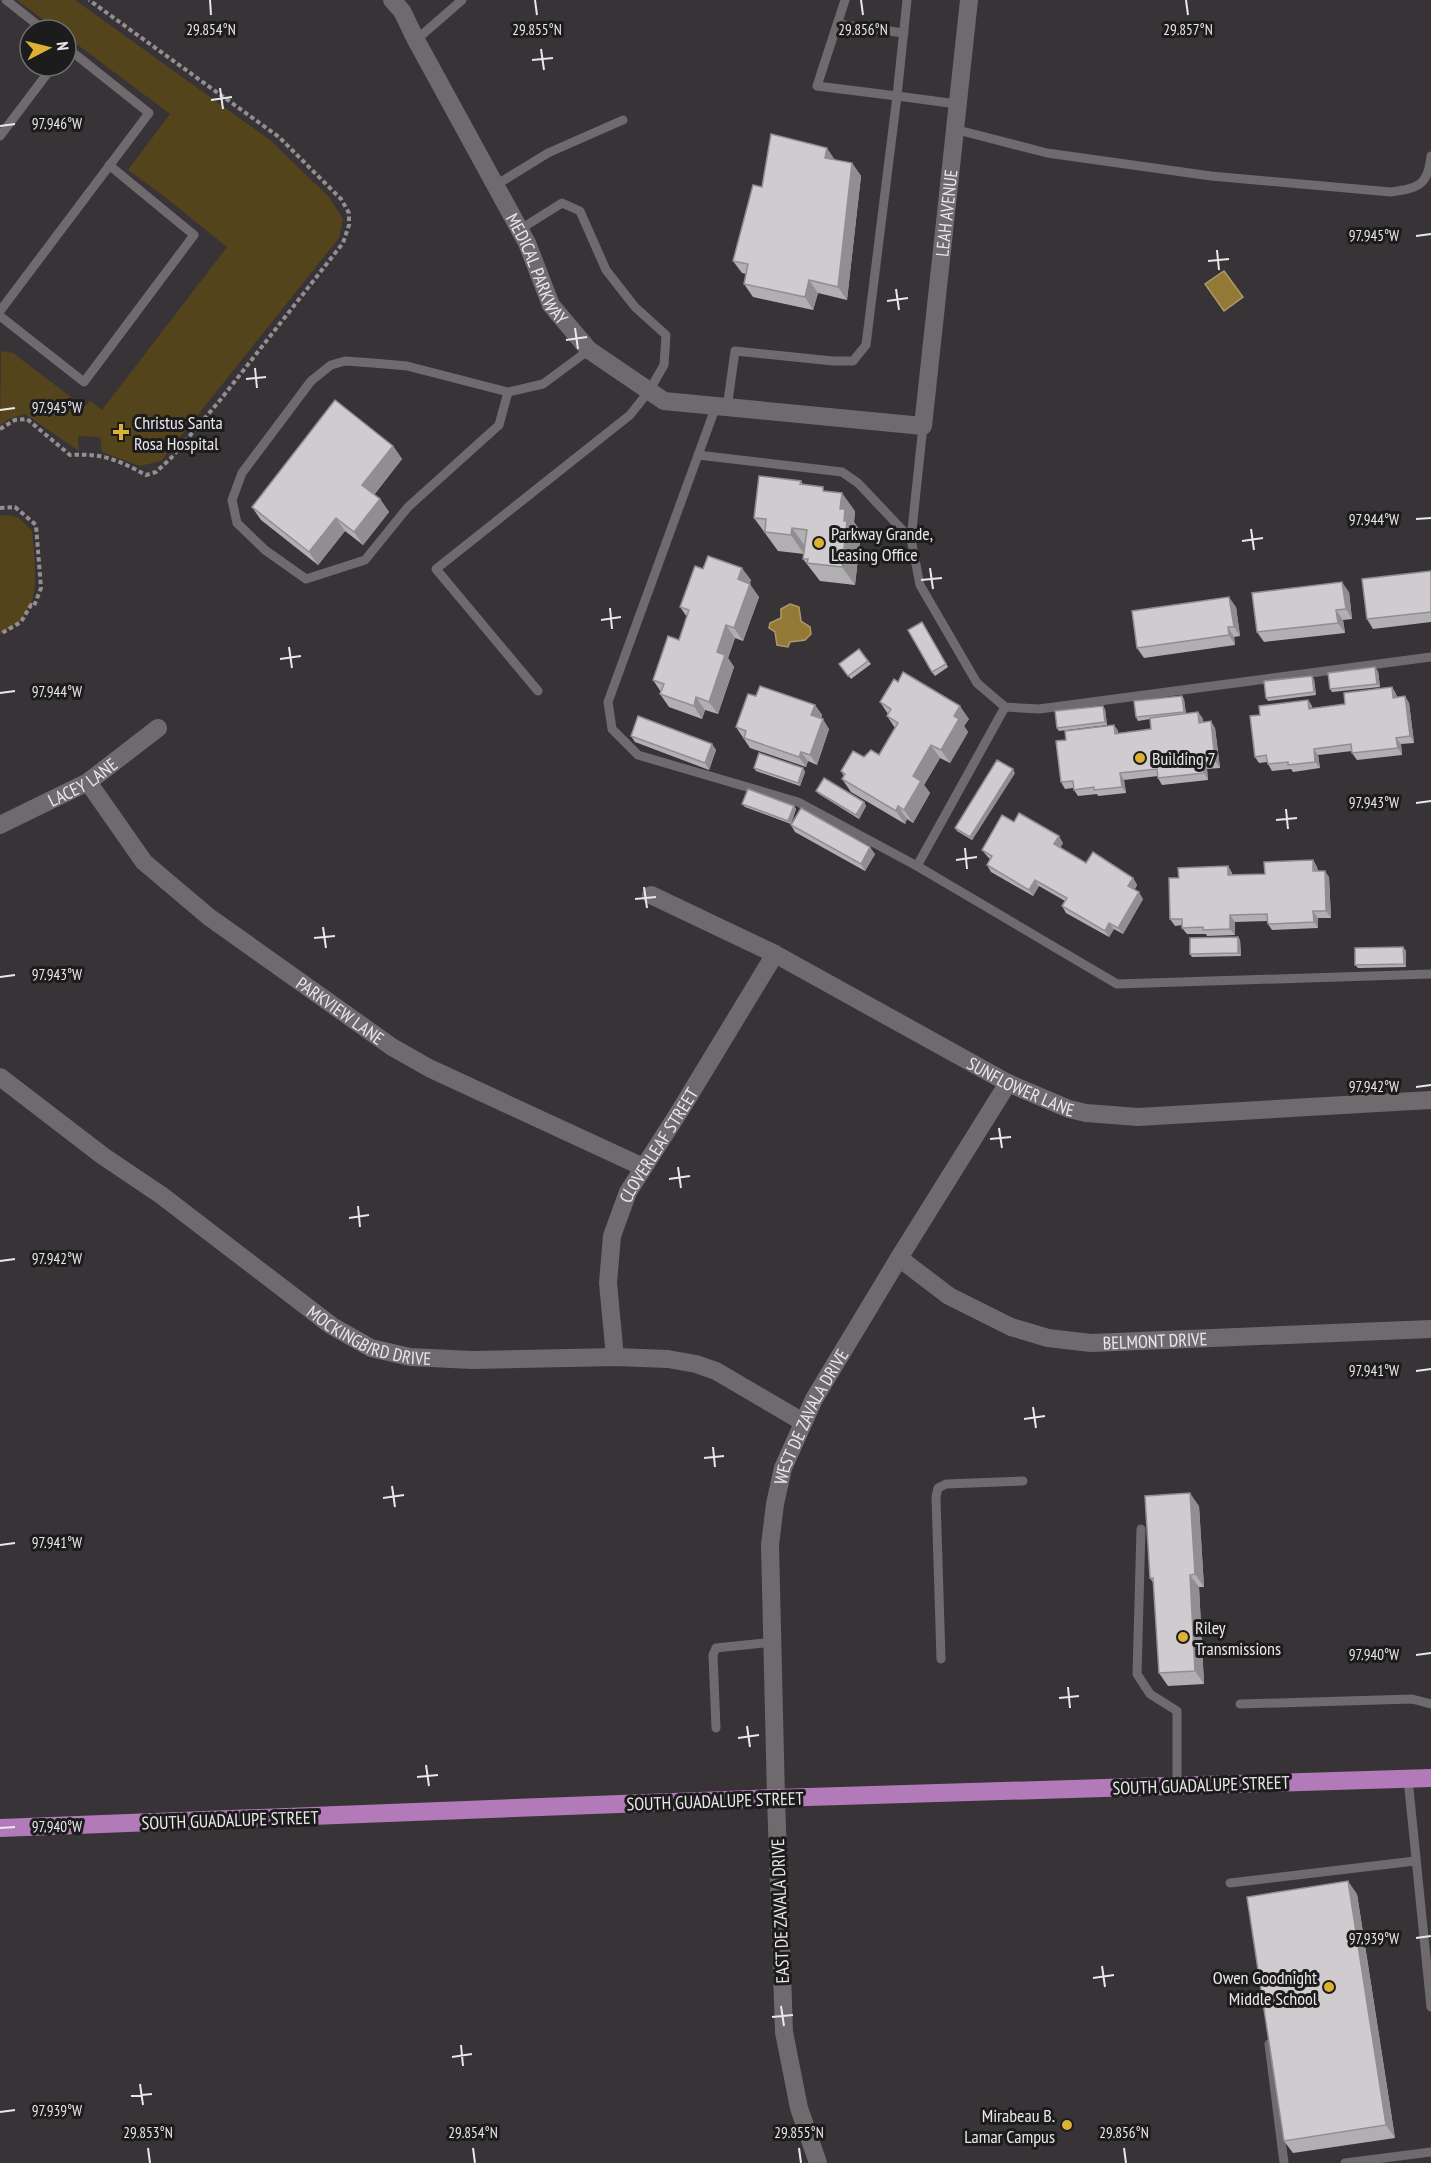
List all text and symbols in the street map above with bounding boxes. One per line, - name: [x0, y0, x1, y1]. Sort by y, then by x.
- north arrow: [18, 18, 78, 78]
- text: 29.854°N: [186, 20, 236, 39]
- text: 29.855°N: [512, 20, 562, 39]
- text: 29.856°N: [838, 20, 888, 39]
- text: 29.857°N: [1163, 20, 1213, 39]
- text: N: [52, 41, 73, 52]
- text: 97.946°W: [32, 114, 82, 133]
- street label: LEAH AVENUE: [930, 168, 962, 258]
- street label: MEDICAL PARKWAY: [501, 209, 574, 329]
- text: 97.945°W: [1349, 226, 1399, 245]
- text: 97.945°W: [32, 398, 82, 417]
- place label: Christus Santa Rosa Hospital: [134, 411, 223, 455]
- marker: Christus Santa Rosa Hospital: [112, 423, 130, 441]
- text: 97.944°W: [1349, 510, 1399, 529]
- place label: Parkway Grande, Leasing Office: [831, 522, 933, 566]
- marker: Parkway Grande, Leasing Office: [812, 536, 826, 550]
- text: 97.944°W: [32, 682, 82, 701]
- place label: Building 7: [1152, 747, 1216, 770]
- marker: Building 7: [1133, 751, 1147, 765]
- street label: LACEY LANE: [44, 752, 122, 811]
- text: 97.943°W: [1349, 793, 1399, 812]
- text: 97.943°W: [32, 965, 82, 984]
- street label: PARKVIEW LANE: [292, 971, 389, 1049]
- street label: SUNFLOWER LANE: [963, 1051, 1077, 1121]
- text: 97.942°W: [1349, 1077, 1399, 1096]
- street label: CLOVERLEAF STREET: [614, 1083, 703, 1206]
- text: 97.942°W: [32, 1249, 82, 1268]
- street label: MOCKINGBIRD DRIVE: [303, 1300, 432, 1370]
- street label: BELMONT DRIVE: [1102, 1327, 1208, 1354]
- street label: WEST DE ZAVALA DRIVE: [768, 1344, 853, 1487]
- text: 97.941°W: [1349, 1361, 1399, 1380]
- text: 97.941°W: [32, 1533, 82, 1552]
- place label: Riley Transmissions: [1195, 1616, 1281, 1660]
- marker: Riley Transmissions: [1176, 1630, 1190, 1644]
- text: 97.940°W: [1349, 1645, 1399, 1664]
- street label: SOUTH GUADALUPE STREET: [1112, 1770, 1290, 1800]
- street label: SOUTH GUADALUPE STREET: [626, 1786, 804, 1816]
- street label: SOUTH GUADALUPE STREET: [141, 1805, 319, 1835]
- text: 97.940°W: [32, 1817, 82, 1836]
- street label: EAST DE ZAVALA DRIVE: [766, 1838, 794, 1984]
- text: 97.939°W: [1349, 1929, 1399, 1948]
- place label: Owen Goodnight Middle School: [1213, 1966, 1318, 2010]
- marker: Owen Goodnight Middle School: [1322, 1980, 1336, 1994]
- text: 97.939°W: [32, 2101, 82, 2120]
- place label: Mirabeau B. Lamar Campus: [964, 2104, 1055, 2148]
- marker: Mirabeau B. Lamar Campus: [1060, 2118, 1074, 2132]
- text: 29.853°N: [123, 2123, 173, 2142]
- text: 29.854°N: [448, 2123, 498, 2142]
- text: 29.855°N: [774, 2123, 824, 2142]
- text: 29.856°N: [1099, 2123, 1149, 2142]

